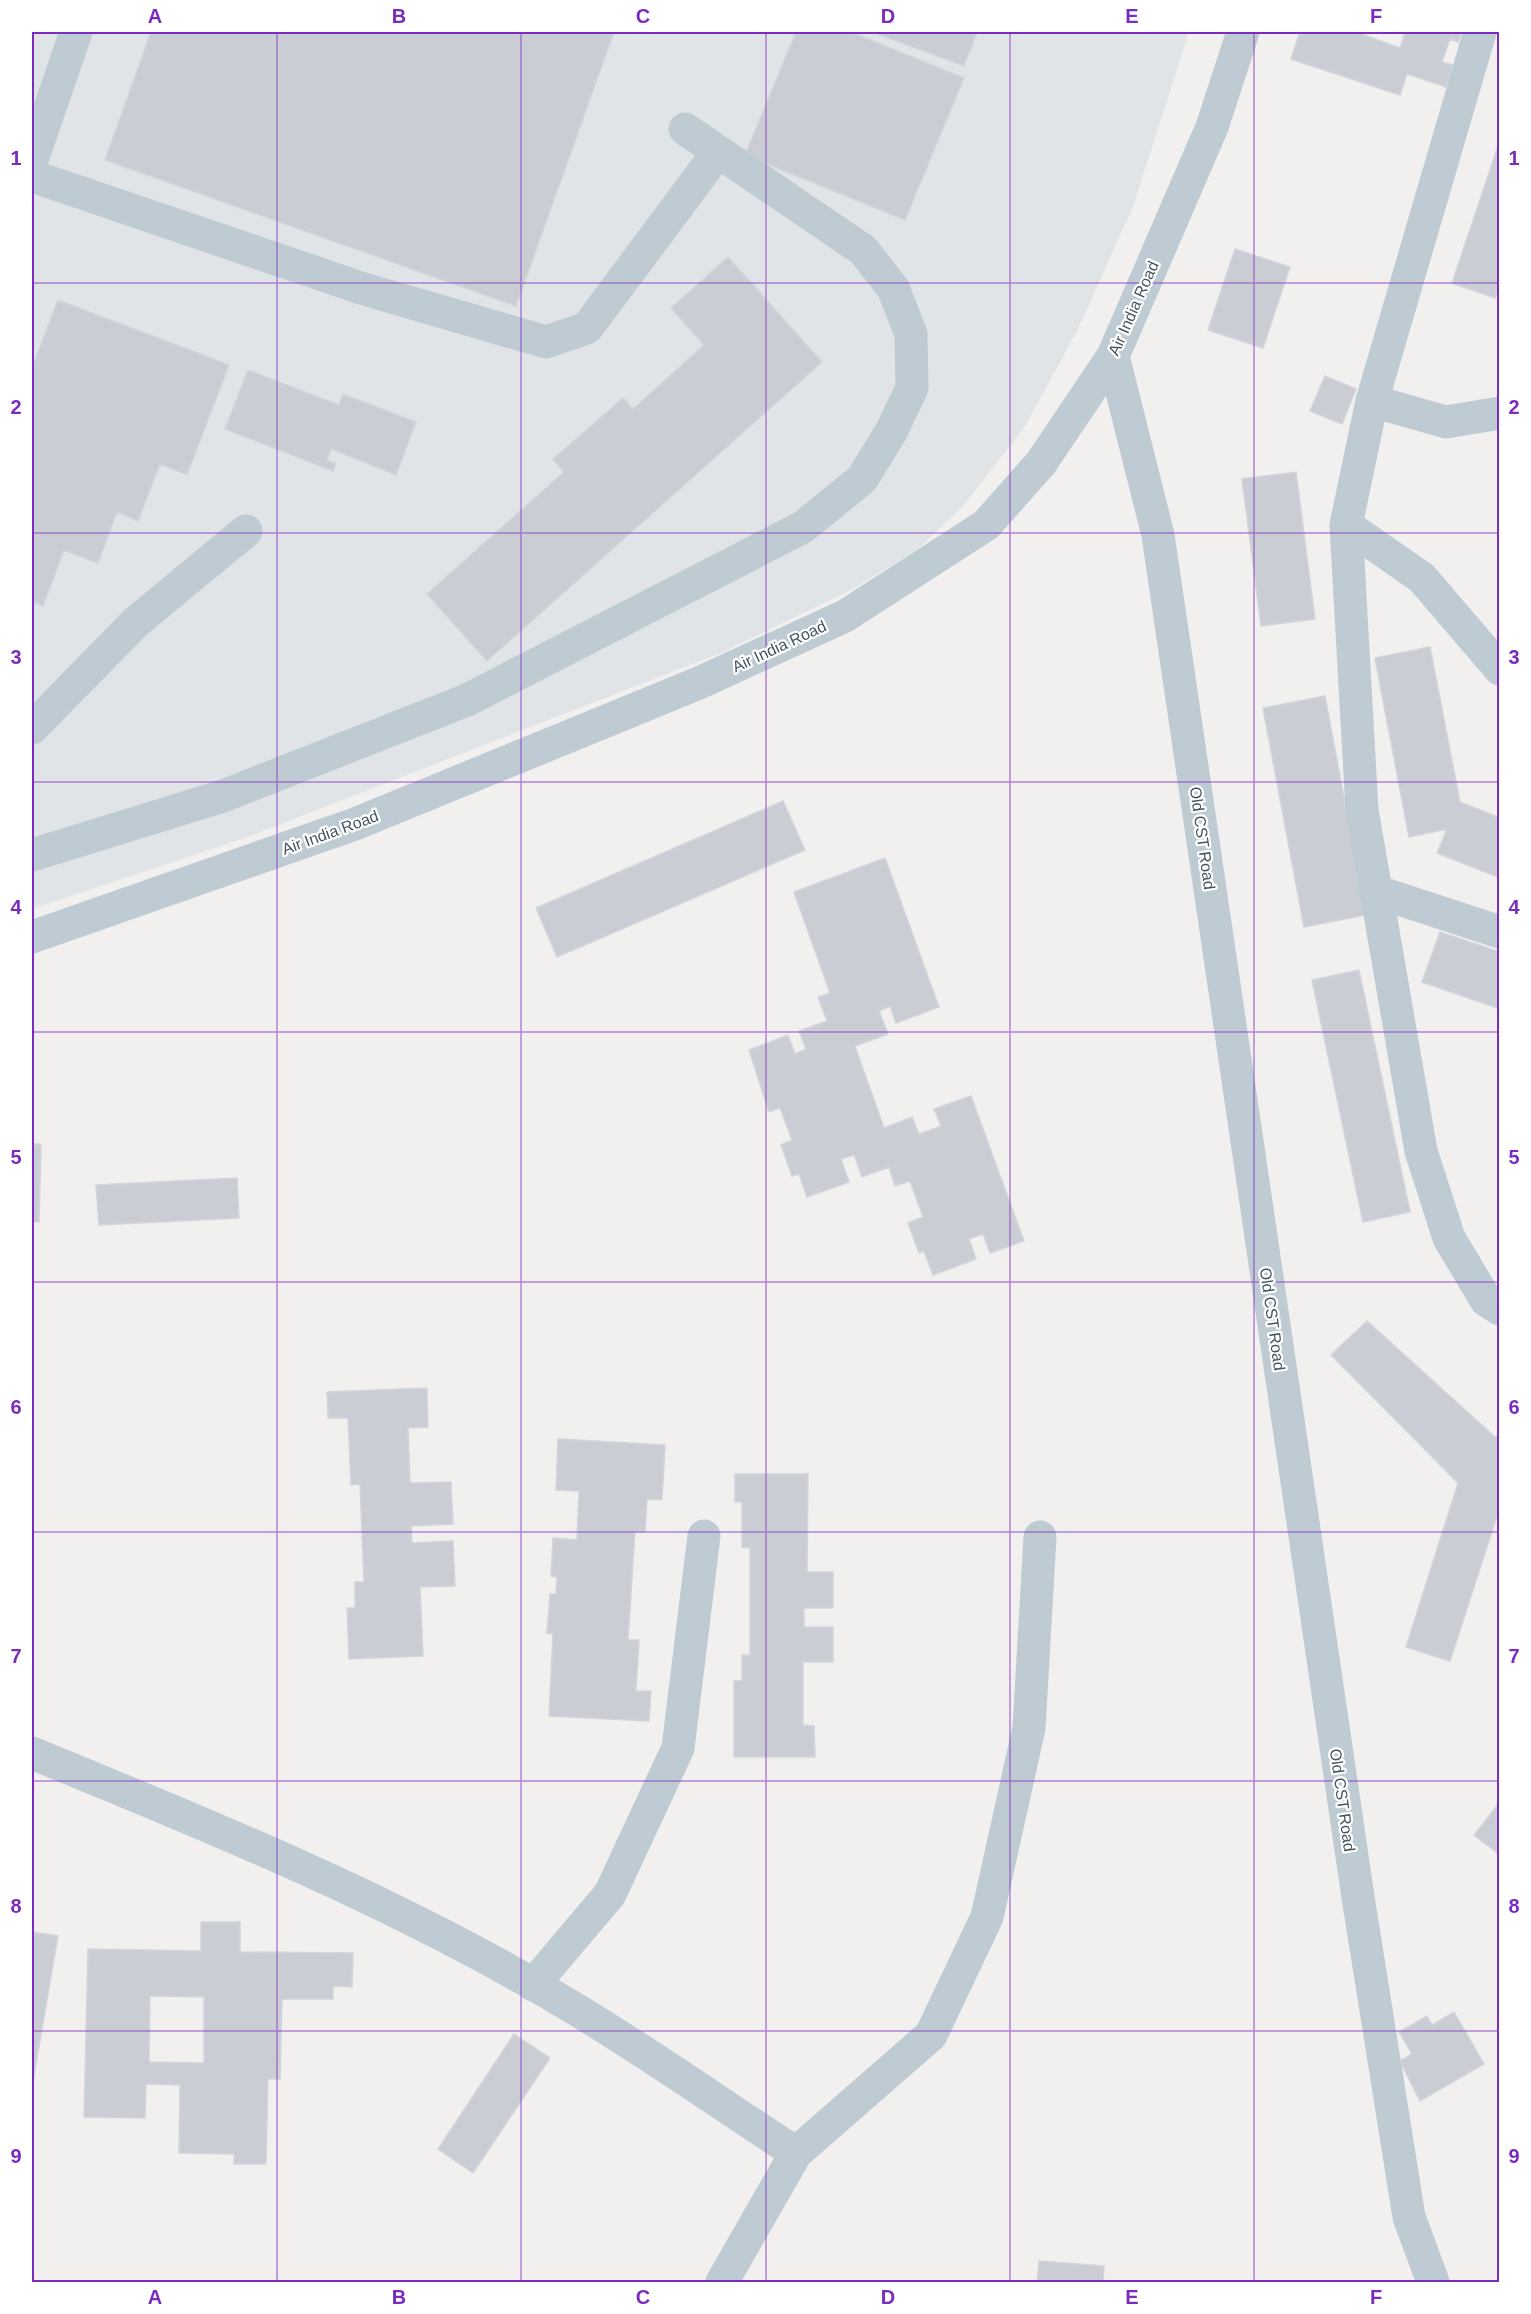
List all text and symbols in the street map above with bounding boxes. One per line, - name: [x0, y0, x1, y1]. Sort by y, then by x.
- text: A: [148, 5, 162, 27]
- text: B: [392, 5, 406, 27]
- text: C: [636, 5, 650, 27]
- text: D: [881, 5, 895, 27]
- text: E: [1125, 5, 1139, 27]
- text: F: [1370, 5, 1382, 27]
- text: 1: [10, 147, 22, 169]
- text: 1: [1508, 147, 1520, 169]
- street label: Air India Road: [1105, 258, 1162, 358]
- text: 2: [10, 396, 22, 418]
- text: 2: [1508, 396, 1520, 418]
- street label: Air India Road: [730, 617, 829, 676]
- text: 3: [10, 646, 22, 668]
- text: 3: [1508, 646, 1520, 668]
- street label: Old CST Road: [1187, 786, 1218, 891]
- street label: Air India Road: [280, 807, 381, 858]
- text: 4: [10, 896, 22, 918]
- text: 4: [1508, 896, 1520, 918]
- text: 5: [10, 1146, 22, 1168]
- text: 5: [1508, 1146, 1520, 1168]
- street label: Old CST Road: [1257, 1267, 1288, 1372]
- text: 6: [10, 1396, 22, 1418]
- text: 6: [1508, 1396, 1520, 1418]
- text: 7: [10, 1645, 22, 1667]
- text: 7: [1508, 1645, 1520, 1667]
- street label: Old CST Road: [1327, 1748, 1358, 1853]
- text: 8: [10, 1895, 22, 1917]
- text: 8: [1508, 1895, 1520, 1917]
- text: 9: [10, 2145, 22, 2167]
- text: 9: [1508, 2145, 1520, 2167]
- text: A: [148, 2286, 162, 2308]
- text: B: [392, 2286, 406, 2308]
- text: C: [636, 2286, 650, 2308]
- text: D: [881, 2286, 895, 2308]
- text: E: [1125, 2286, 1139, 2308]
- text: F: [1370, 2286, 1382, 2308]

